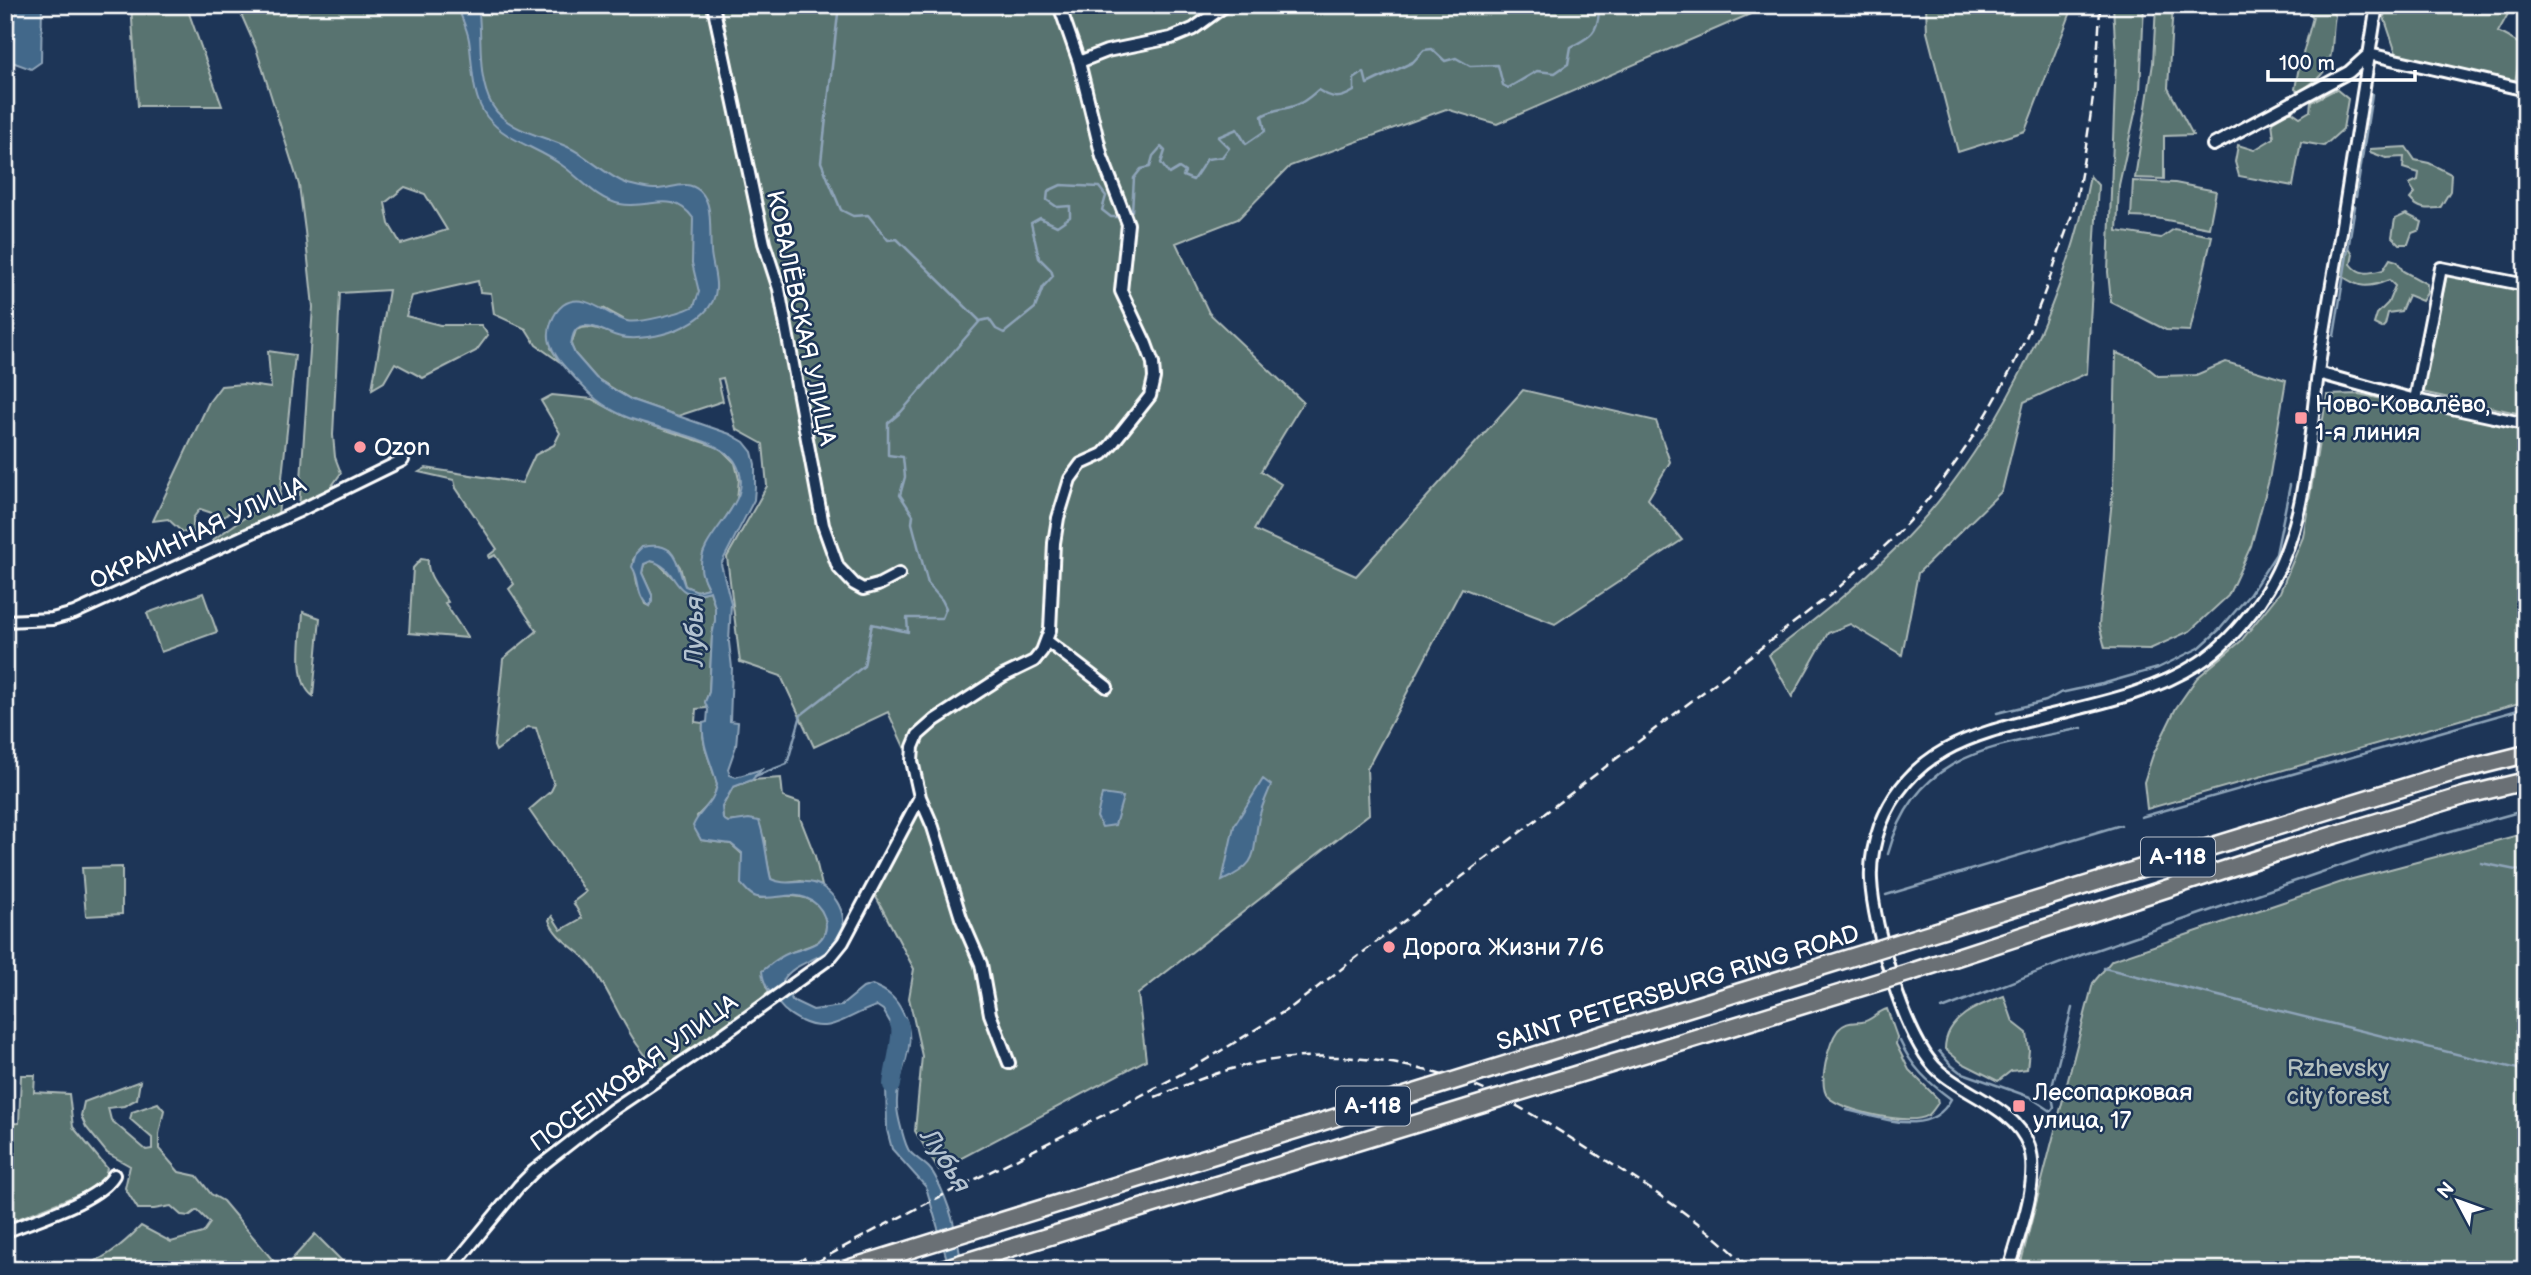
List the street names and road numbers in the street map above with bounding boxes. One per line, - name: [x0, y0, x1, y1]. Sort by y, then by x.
- street label: КОВАЛЁВСКАЯ УЛИЦА: [760, 188, 842, 449]
- street label: ОКРАИННАЯ УЛИЦА: [85, 470, 311, 596]
- road number: А-118: [2141, 838, 2215, 876]
- street label: SAINT PETERSBURG RING ROAD: [1493, 919, 1863, 1057]
- street label: ПОСЕЛКОВАЯ УЛИЦА: [525, 988, 744, 1158]
- road number: А-118: [1336, 1086, 1410, 1126]

